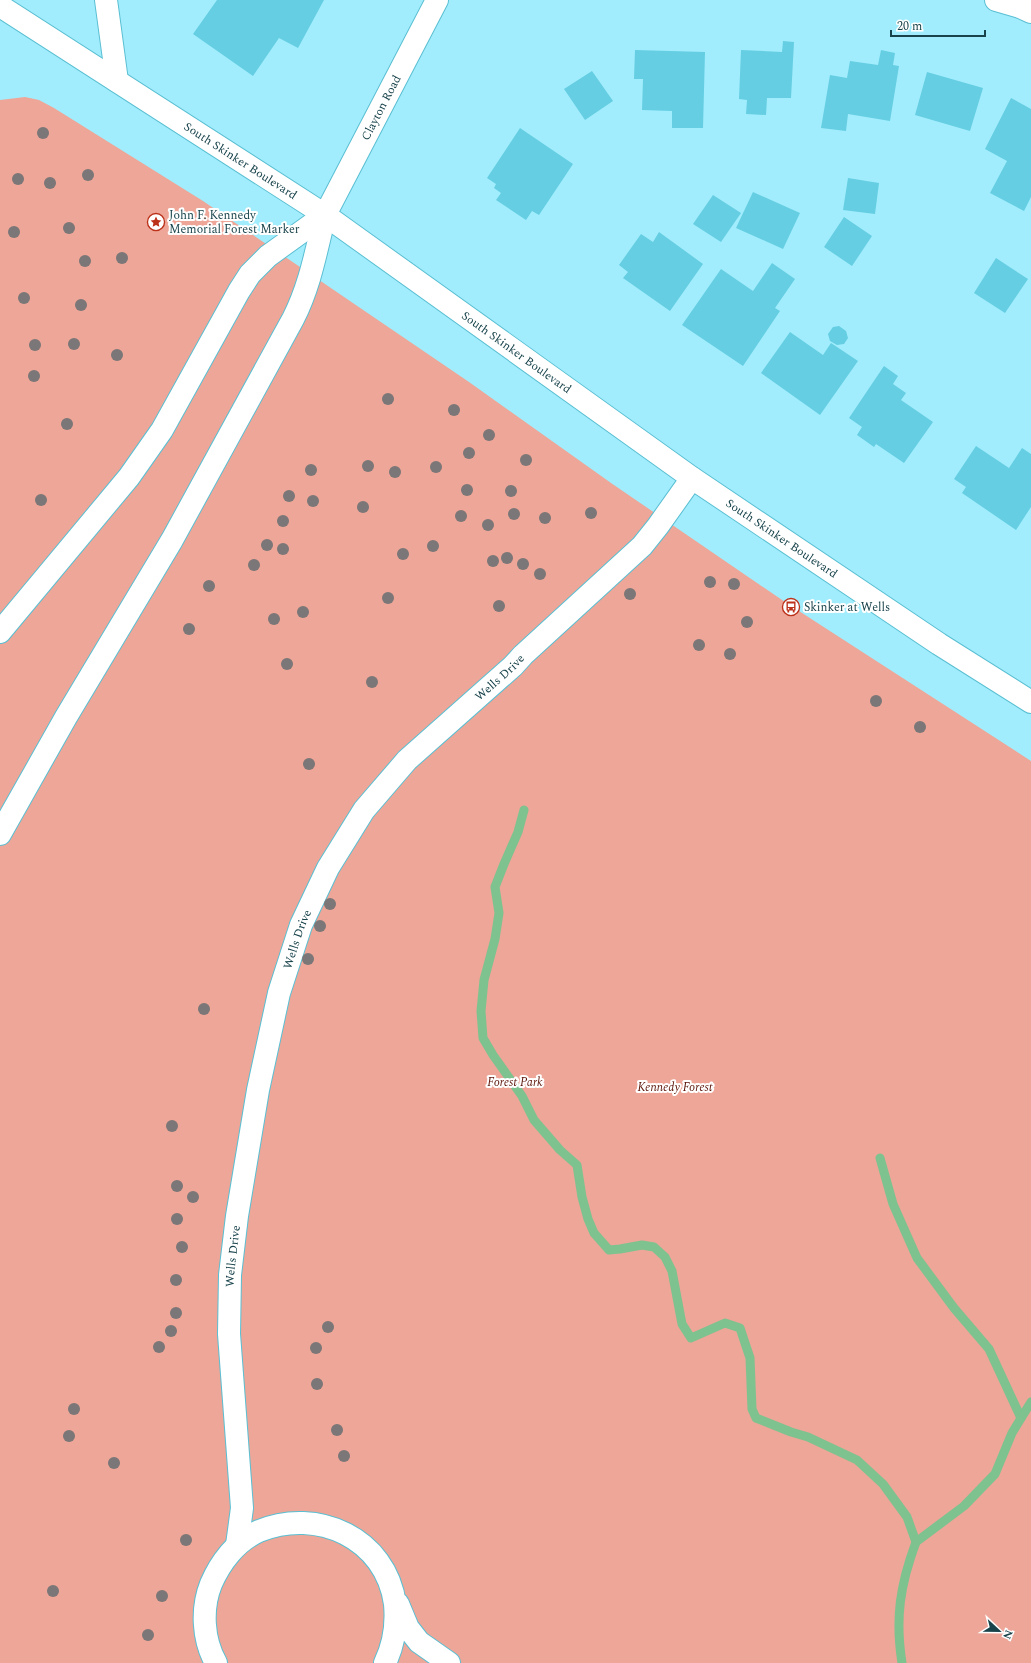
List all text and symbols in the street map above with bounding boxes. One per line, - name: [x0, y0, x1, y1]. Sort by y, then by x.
- scale bar: [891, 12, 985, 38]
- text: 20 m: [897, 17, 922, 36]
- street label: Clayton Road: [356, 71, 406, 144]
- street label: South Skinker Boulevard: [180, 117, 301, 204]
- place label: John F. Kennedy Memorial Forest Marker: [169, 206, 300, 239]
- place icon: John F. Kennedy Memorial Forest Marker: [146, 212, 166, 232]
- street label: South Skinker Boulevard: [458, 306, 576, 398]
- street label: South Skinker Boulevard: [722, 494, 842, 583]
- bus stop icon: Skinker at Wells: [781, 597, 801, 617]
- place label: Skinker at Wells: [804, 598, 890, 617]
- street label: Wells Drive: [470, 650, 529, 705]
- street label: Wells Drive: [278, 906, 317, 971]
- park label: Forest Park: [487, 1073, 543, 1092]
- park label: Kennedy Forest: [638, 1078, 713, 1097]
- street label: Wells Drive: [220, 1224, 245, 1287]
- north arrow: [979, 1611, 1019, 1651]
- text: N: [998, 1627, 1017, 1642]

